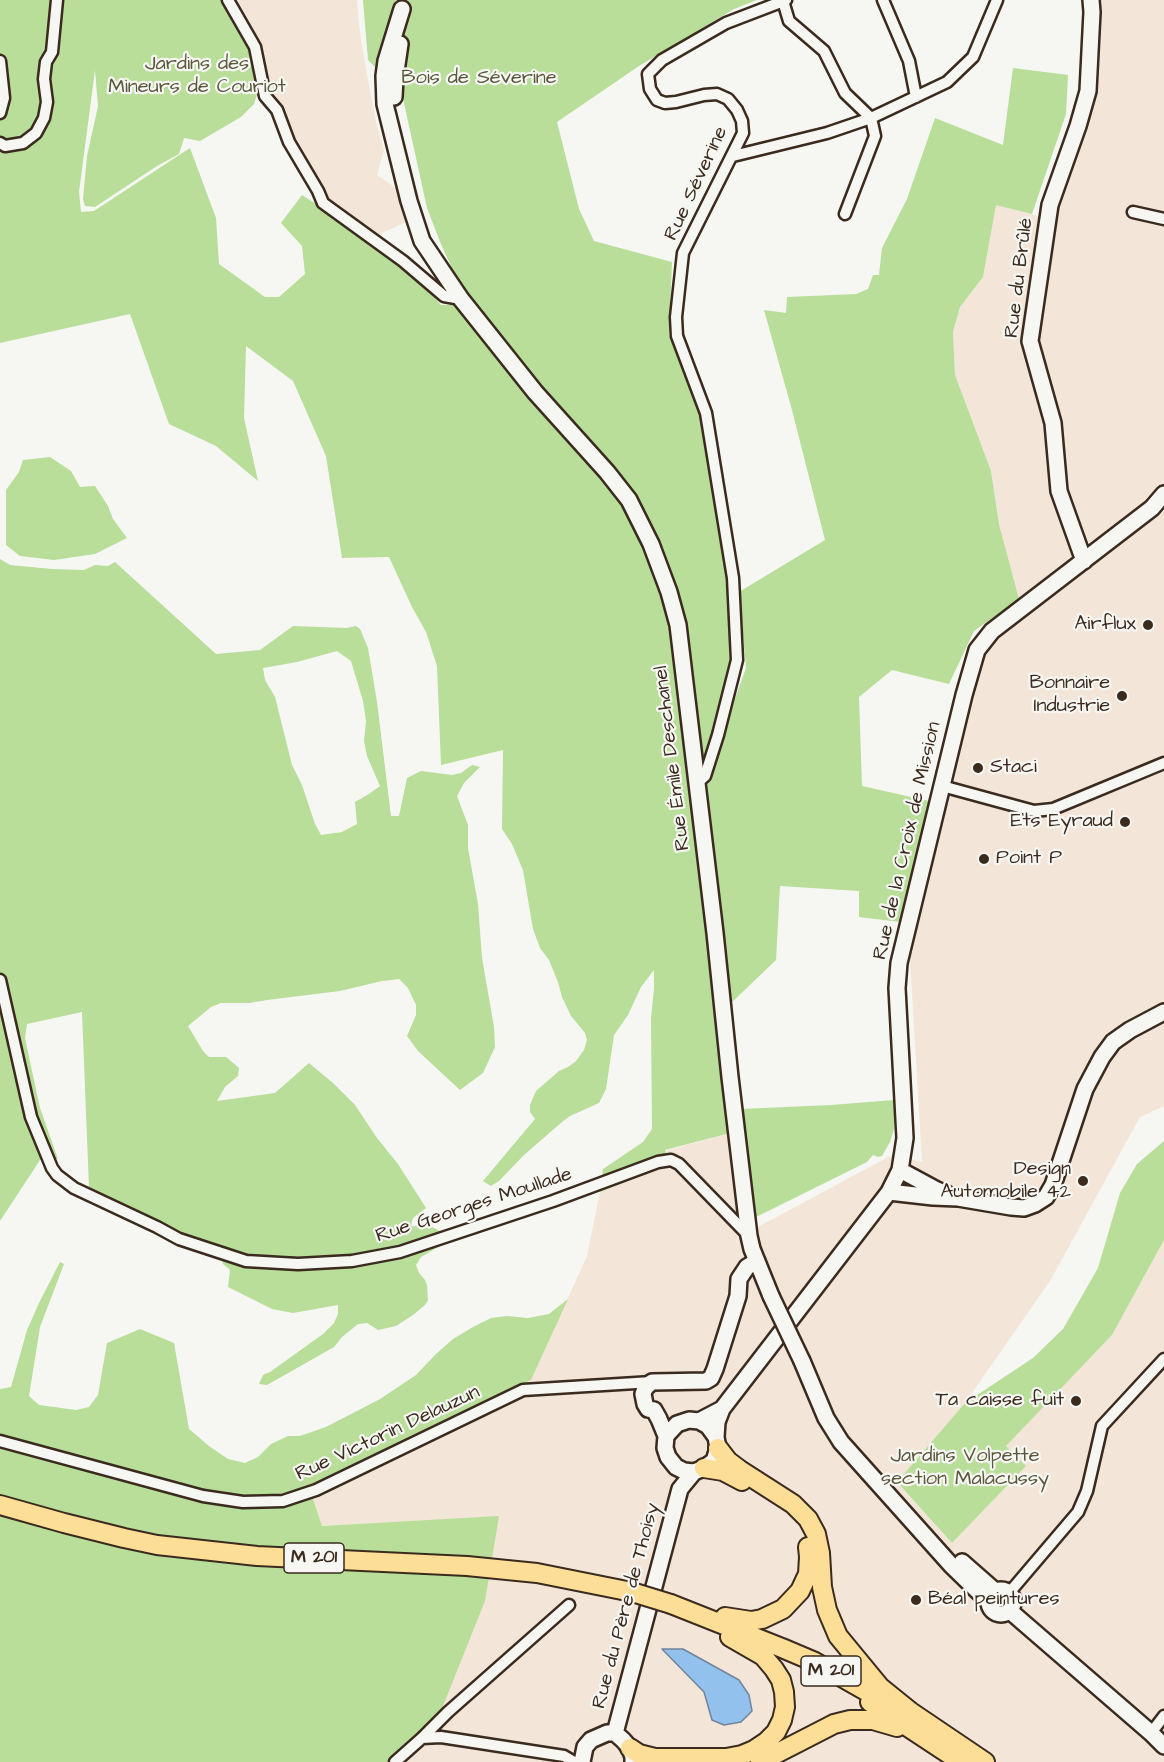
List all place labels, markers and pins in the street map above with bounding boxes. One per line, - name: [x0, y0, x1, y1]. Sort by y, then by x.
- place label: Airflux: [1075, 613, 1136, 637]
- marker: Airflux: [1141, 618, 1155, 632]
- place label: Bonnaire Industrie: [1029, 672, 1110, 719]
- marker: Bonnaire Industrie: [1115, 689, 1129, 703]
- place label: Staci: [990, 756, 1037, 780]
- marker: Staci: [971, 761, 985, 775]
- place label: Ets Eyraud: [1011, 810, 1113, 834]
- marker: Ets Eyraud: [1118, 815, 1132, 829]
- place label: Point P: [996, 847, 1062, 871]
- marker: Point P: [977, 852, 991, 866]
- place label: Design Automobile 42: [941, 1158, 1071, 1205]
- marker: Design Automobile 42: [1076, 1174, 1090, 1188]
- place label: Ta caisse fuit: [935, 1389, 1064, 1413]
- marker: Ta caisse fuit: [1069, 1394, 1083, 1408]
- place label: Béal peintures: [928, 1588, 1059, 1612]
- marker: Béal peintures: [909, 1593, 923, 1607]

